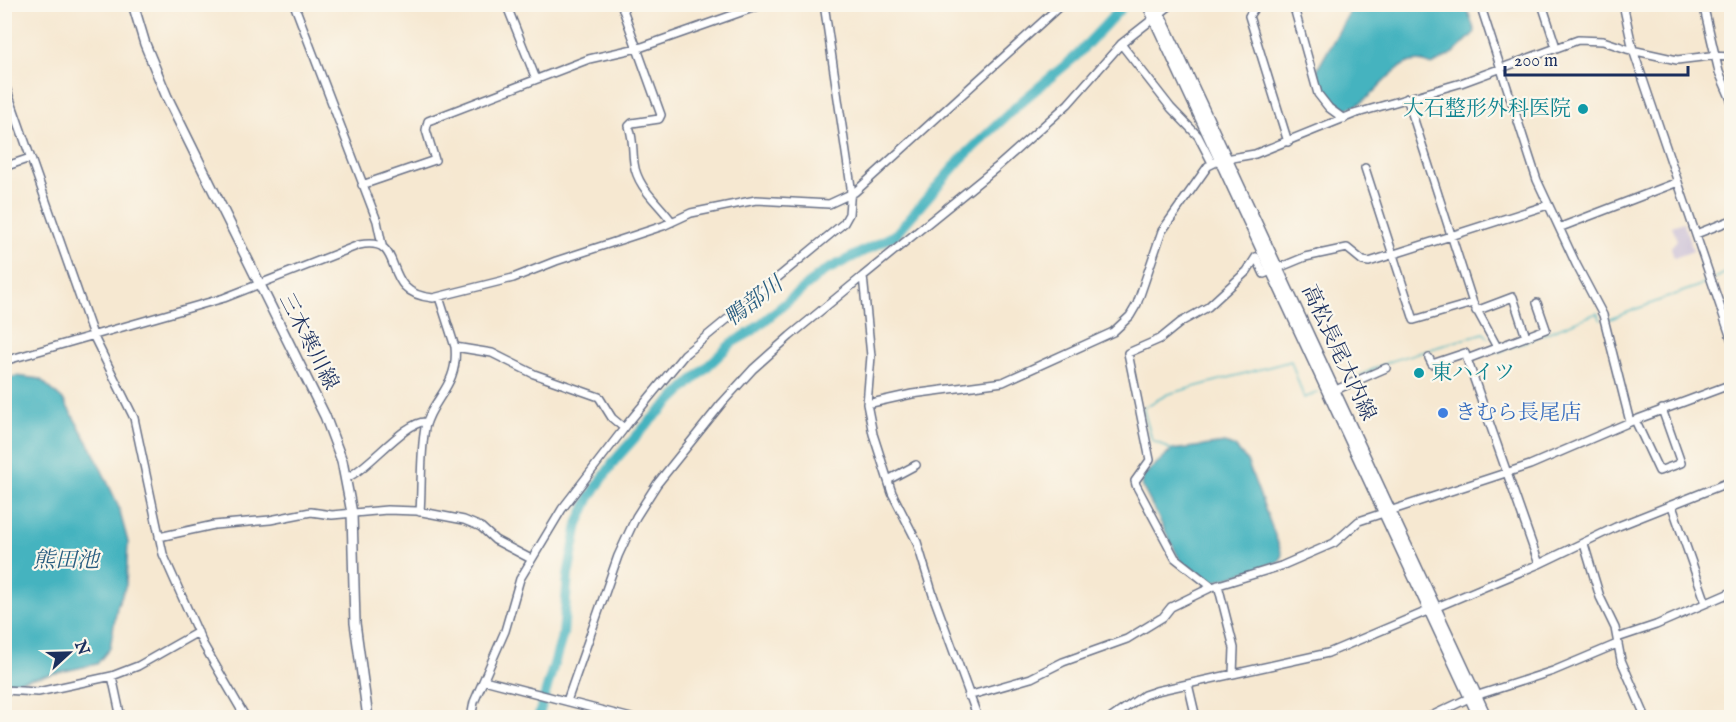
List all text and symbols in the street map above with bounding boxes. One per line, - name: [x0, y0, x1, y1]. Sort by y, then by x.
- scale bar: [1505, 39, 1688, 77]
- text: 200 m: [1514, 50, 1558, 73]
- place label: 大石整形外科医院: [1403, 96, 1571, 123]
- marker: 大石整形外科医院: [1576, 102, 1590, 116]
- water label: 鴨部川: [719, 270, 790, 333]
- street label: 高松長尾大内線: [1295, 281, 1381, 425]
- street label: 三木寒川線: [272, 289, 344, 395]
- place label: 東ハイツ: [1431, 360, 1515, 387]
- marker: 東ハイツ: [1412, 366, 1426, 380]
- place label: きむら長尾店: [1455, 400, 1581, 427]
- marker: きむら長尾店: [1436, 406, 1450, 420]
- water label: 熊田池: [33, 547, 102, 575]
- north arrow: [39, 623, 99, 683]
- text: N: [69, 637, 93, 658]

